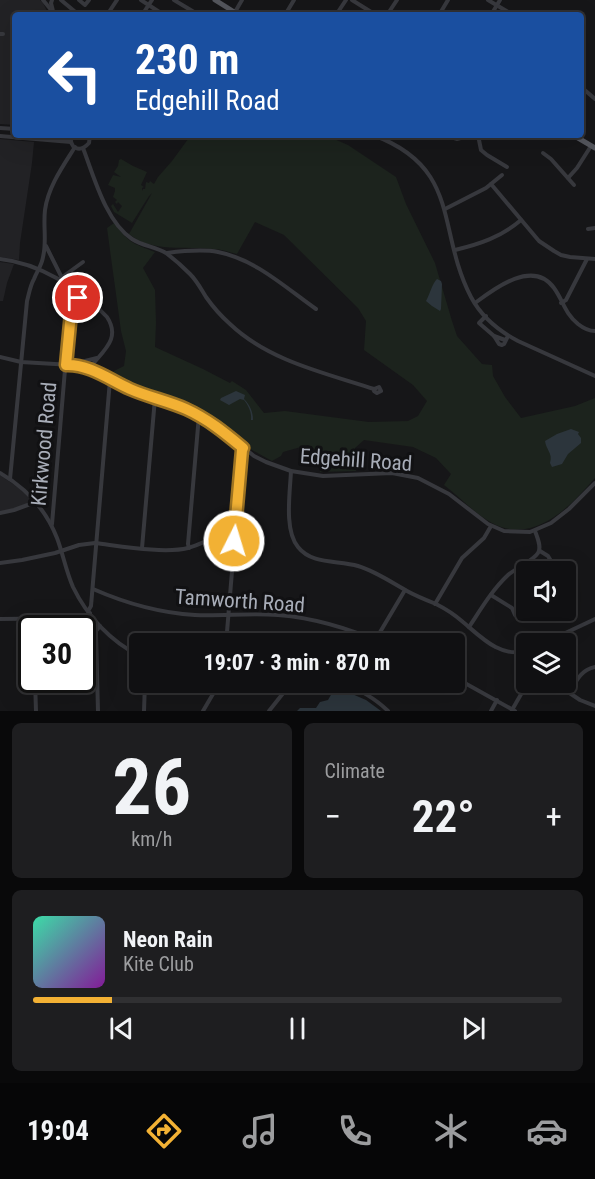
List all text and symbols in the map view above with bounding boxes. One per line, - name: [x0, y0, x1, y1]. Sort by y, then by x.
- text: 230 m: [135, 35, 240, 84]
- icon: left: [36, 36, 114, 114]
- text: Edgehill Road: [135, 85, 280, 117]
- pin: [52, 272, 103, 323]
- icon: arrive: [61, 281, 94, 314]
- street label: Kirkwood Road: [27, 381, 61, 507]
- street label: Edgehill Road: [299, 444, 413, 476]
- position arrow: [202, 509, 266, 573]
- map controls: [516, 561, 576, 693]
- button: sound: [516, 561, 576, 621]
- street label: Tamworth Road: [174, 584, 306, 618]
- speed limit sign: 30: [18, 615, 96, 693]
- button: layers: [516, 633, 576, 693]
- text: 19:07 · 3 min · 870 m: [204, 650, 390, 675]
- text: 26: [112, 742, 191, 833]
- text: Climate: [325, 759, 385, 783]
- text: 22°: [412, 790, 475, 843]
- text: −: [325, 797, 341, 836]
- text: +: [546, 797, 562, 836]
- text: km/h: [131, 827, 172, 851]
- text: Neon Rain: [123, 927, 213, 952]
- text: Kite Club: [123, 952, 194, 976]
- icon: previous: [105, 1012, 138, 1045]
- icon: pause: [281, 1012, 314, 1045]
- icon: next: [457, 1012, 490, 1045]
- icon: directions: [143, 1110, 185, 1152]
- icon: music: [239, 1110, 281, 1152]
- icon: phone: [334, 1110, 376, 1152]
- icon: climate: [430, 1110, 472, 1152]
- icon: car: [526, 1110, 568, 1152]
- text: 19:04: [27, 1115, 89, 1147]

